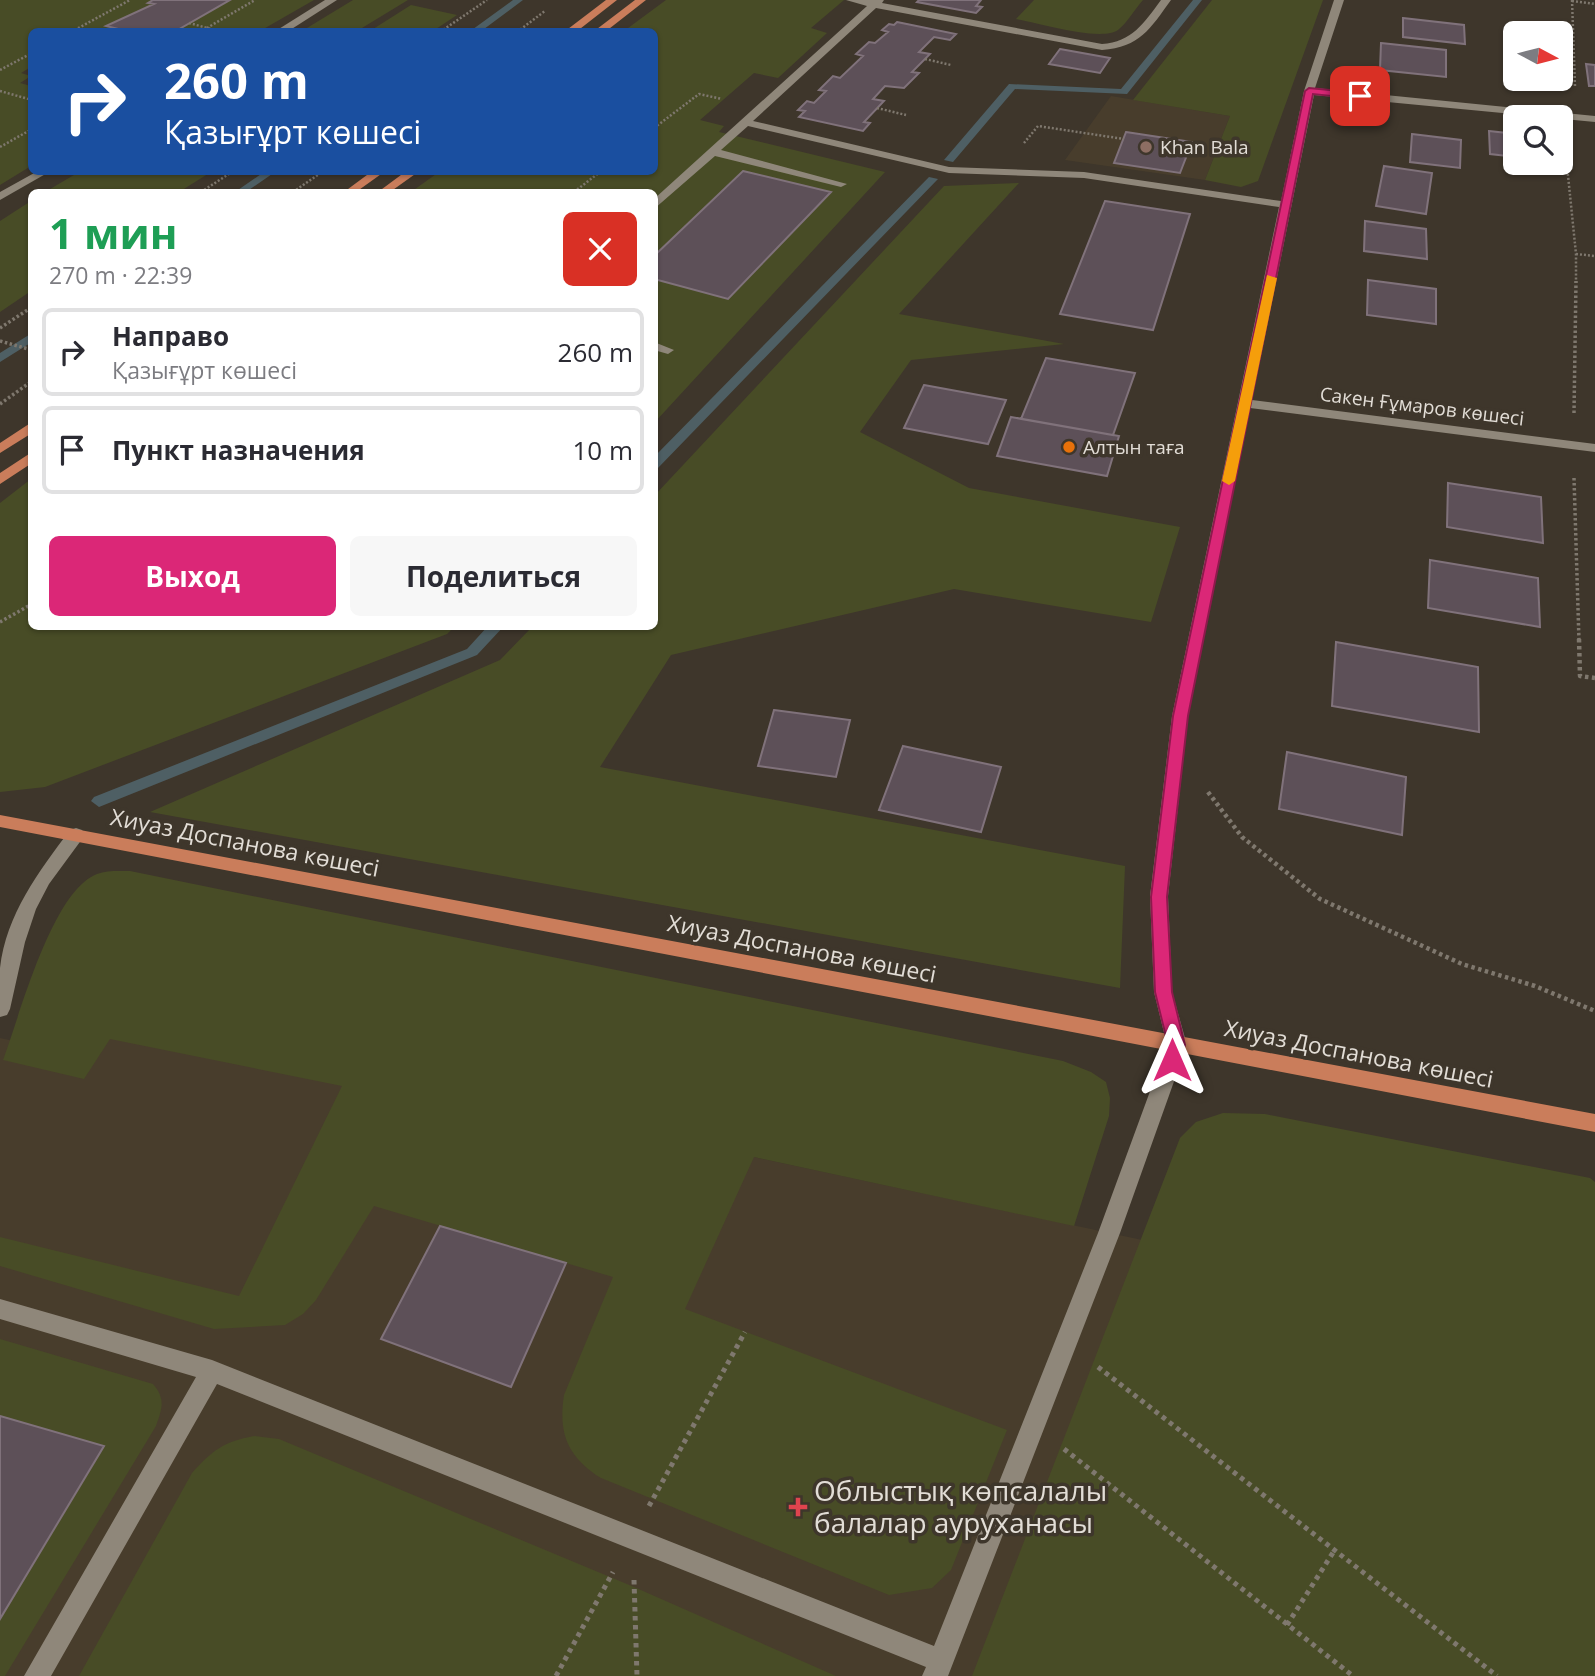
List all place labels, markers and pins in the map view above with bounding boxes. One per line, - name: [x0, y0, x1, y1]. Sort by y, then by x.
- pin: [1330, 66, 1390, 126]
- place label: Khan Bala: [1160, 134, 1249, 160]
- marker: Khan Bala: [1138, 139, 1154, 155]
- place label: Алтын таға: [1083, 434, 1185, 460]
- marker: Алтын таға: [1061, 439, 1077, 455]
- place label: Облыстық көпсалалы балалар ауруханасы: [814, 1471, 1107, 1541]
- marker: Облыстық көпсалалы балалар ауруханасы: [788, 1497, 808, 1517]

